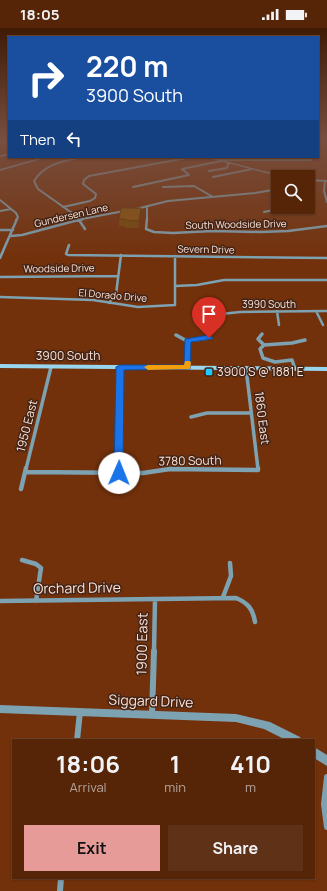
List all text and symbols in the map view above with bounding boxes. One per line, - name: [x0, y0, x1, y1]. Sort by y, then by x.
- text: 18:05: [20, 4, 60, 25]
- text: 220 m: [86, 47, 169, 85]
- icon: right: [20, 52, 72, 104]
- text: 3900 South: [86, 83, 183, 107]
- icon: left: [63, 128, 85, 150]
- text: Then: [20, 129, 55, 150]
- map controls: [271, 170, 315, 214]
- button: search: [271, 170, 315, 214]
- street label: Gundersen Lane: [33, 200, 109, 230]
- street label: South Woodside Drive: [185, 216, 287, 232]
- street label: Severn Drive: [177, 241, 235, 257]
- street label: Woodside Drive: [23, 260, 95, 276]
- street label: El Dorado Drive: [78, 285, 148, 305]
- pin: [192, 297, 226, 338]
- street label: 3990 South: [242, 297, 296, 311]
- icon: arrive: [198, 303, 220, 325]
- street label: 3900 South: [36, 347, 100, 364]
- place label: 3900 S @ 1881 E: [217, 363, 304, 380]
- marker: 3900 S @ 1881 E: [204, 367, 214, 377]
- street label: 1860 East: [251, 390, 274, 446]
- street label: 1950 East: [12, 398, 41, 454]
- street label: 3780 South: [158, 451, 222, 470]
- position arrow: [98, 452, 140, 494]
- street label: Orchard Drive: [33, 577, 121, 598]
- street label: 1900 East: [131, 612, 152, 676]
- street label: Siggard Drive: [108, 690, 194, 711]
- text: 18:06: [56, 747, 120, 780]
- text: 1: [170, 747, 180, 780]
- text: 410: [230, 747, 271, 780]
- text: Arrival: [70, 778, 107, 796]
- text: min: [164, 778, 186, 796]
- text: m: [245, 778, 256, 796]
- button: Exit: [24, 825, 160, 871]
- button: Share: [168, 825, 303, 871]

